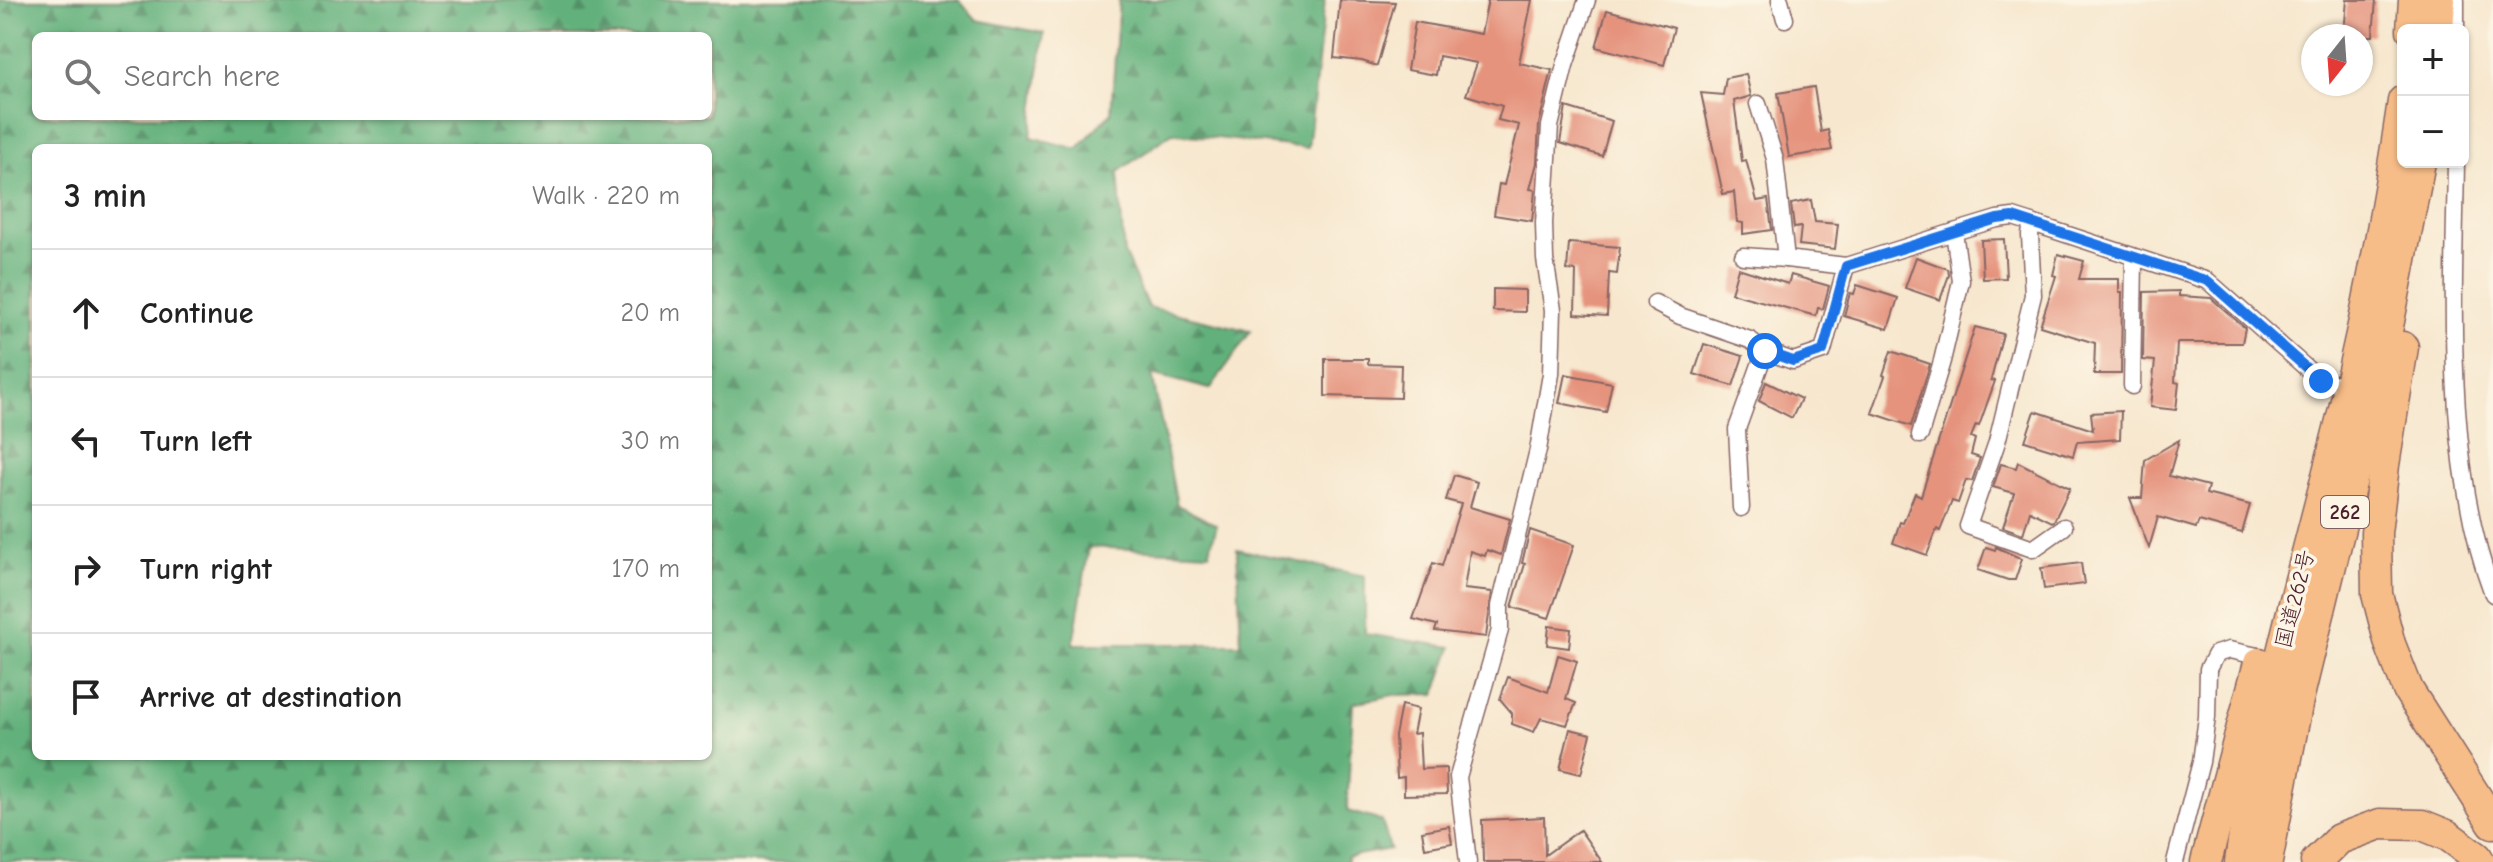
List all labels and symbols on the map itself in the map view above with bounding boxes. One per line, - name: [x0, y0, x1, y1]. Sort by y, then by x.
- north arrow: [2301, 24, 2373, 96]
- route start: [1747, 333, 1783, 369]
- route end: [2303, 363, 2339, 399]
- road number: 262: [2321, 496, 2369, 528]
- street label: 国道262号: [2270, 547, 2320, 651]

